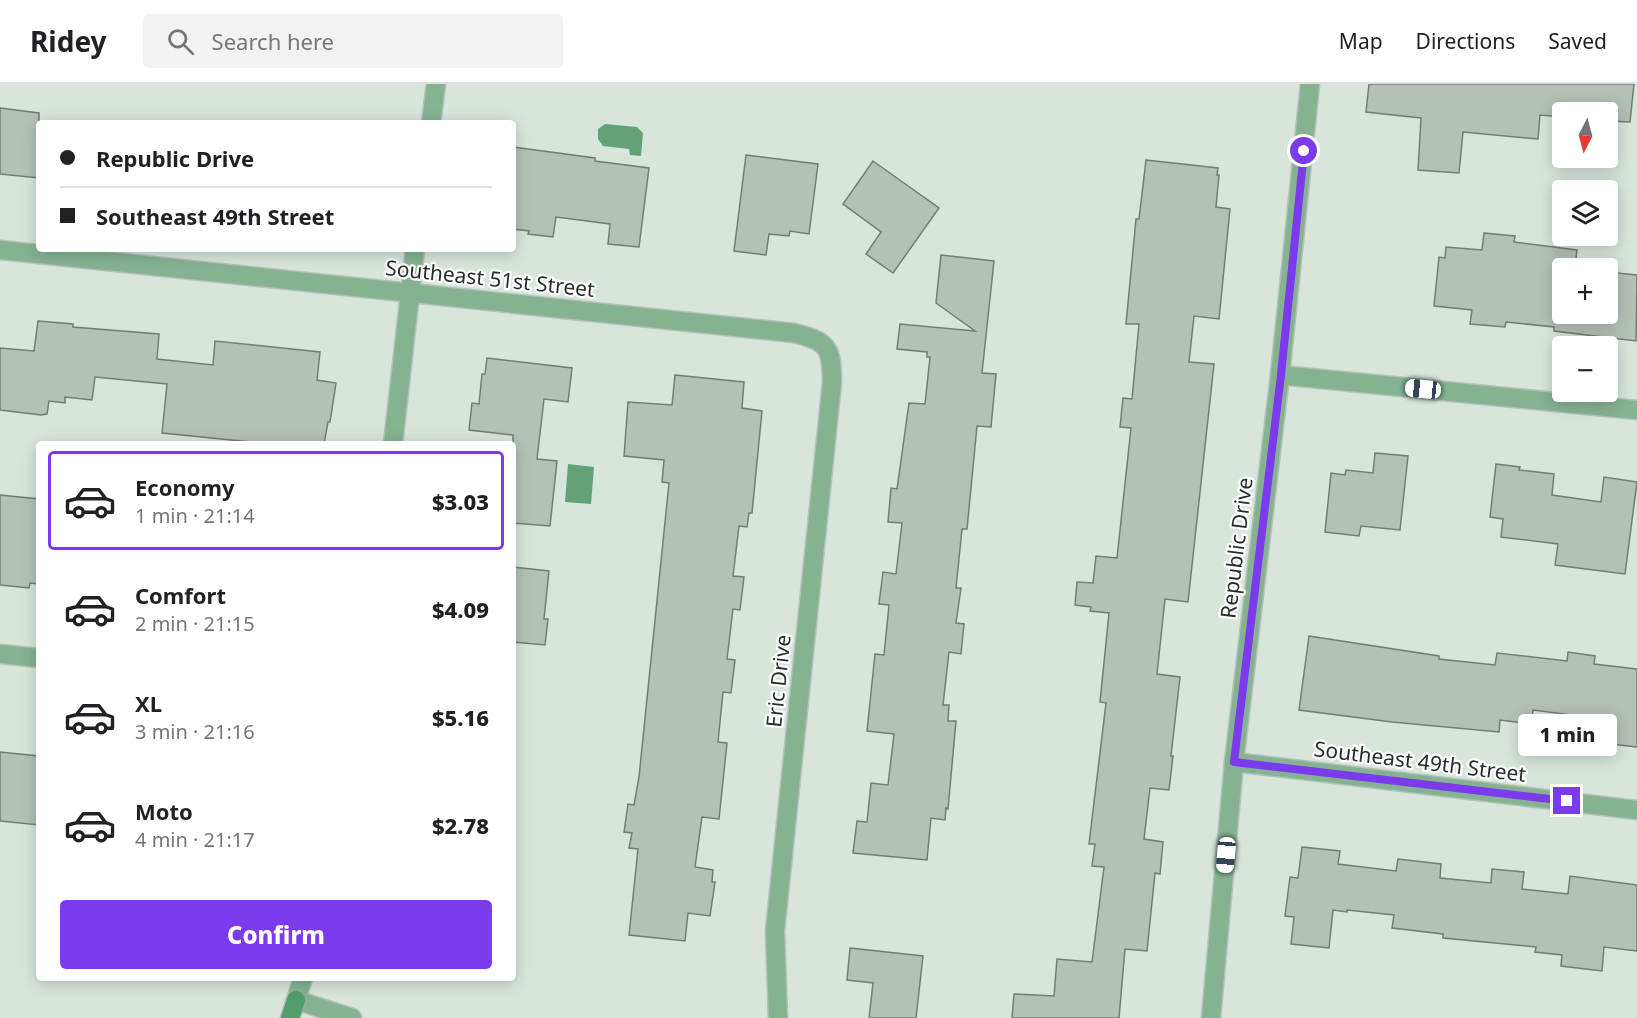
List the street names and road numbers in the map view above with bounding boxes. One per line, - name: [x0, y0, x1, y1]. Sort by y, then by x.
- street label: Southeast 51st Street: [384, 253, 597, 303]
- street label: Republic Drive: [1213, 476, 1259, 620]
- street label: Eric Drive: [759, 633, 797, 729]
- street label: Southeast 49th Street: [1313, 734, 1528, 788]

